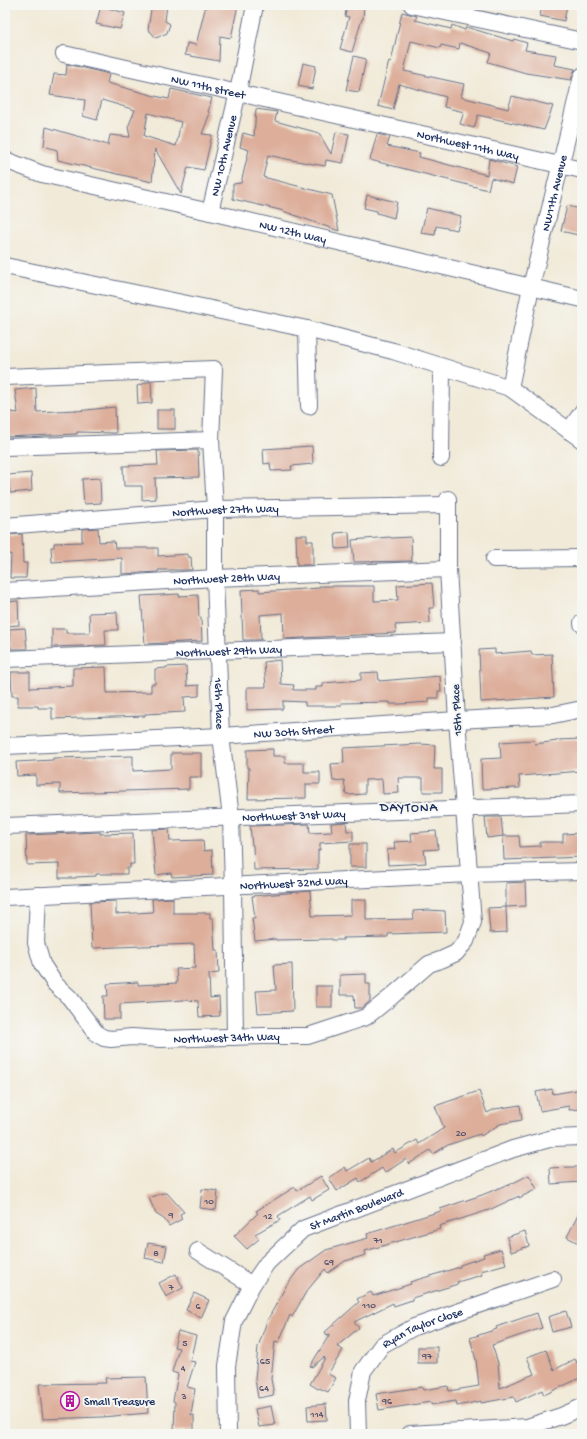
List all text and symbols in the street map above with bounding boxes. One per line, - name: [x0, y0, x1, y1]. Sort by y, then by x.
- street label: NW 11th street: [170, 73, 248, 104]
- street label: NW 10th Avenue: [209, 113, 242, 198]
- street label: Northwest 11th Way: [415, 128, 520, 165]
- street label: NW11th Avenue: [540, 153, 572, 233]
- street label: NW 12th Way: [257, 219, 328, 248]
- street label: Northwest 27th Way: [172, 503, 279, 521]
- street label: Northwest 28th Way: [173, 570, 280, 590]
- street label: Northwest 29th Way: [176, 643, 282, 662]
- street label: 16th Place: [210, 677, 226, 730]
- street label: 15th Place: [450, 683, 466, 737]
- street label: NW 30th Street: [253, 723, 335, 743]
- district label: DAYTONA: [379, 801, 438, 816]
- street label: Northwest 31st Way: [242, 808, 346, 826]
- street label: Northwest 32nd Way: [240, 875, 348, 894]
- street label: Northwest 34th Way: [173, 1031, 280, 1048]
- house number: 20: [456, 1128, 467, 1140]
- street label: St Martin Boulevard: [308, 1186, 407, 1235]
- house number: 10: [203, 1196, 214, 1208]
- house number: 9: [167, 1210, 174, 1222]
- house number: 12: [263, 1211, 273, 1223]
- house number: 71: [372, 1235, 383, 1247]
- house number: 8: [153, 1248, 159, 1260]
- house number: 69: [324, 1257, 334, 1269]
- house number: 7: [167, 1282, 174, 1294]
- house number: 110: [361, 1300, 376, 1312]
- house number: 6: [195, 1301, 201, 1313]
- street label: Ryan Taylor Close: [380, 1305, 466, 1352]
- house number: 5: [182, 1338, 188, 1350]
- house number: 97: [421, 1351, 433, 1363]
- house number: 65: [260, 1356, 270, 1368]
- house number: 4: [181, 1363, 186, 1375]
- house number: 64: [259, 1383, 269, 1395]
- building icon: Small Treasure: [59, 1390, 81, 1412]
- house number: 3: [180, 1391, 187, 1403]
- place label: Small Treasure: [84, 1396, 156, 1410]
- house number: 96: [381, 1396, 393, 1408]
- house number: 114: [310, 1409, 324, 1421]

